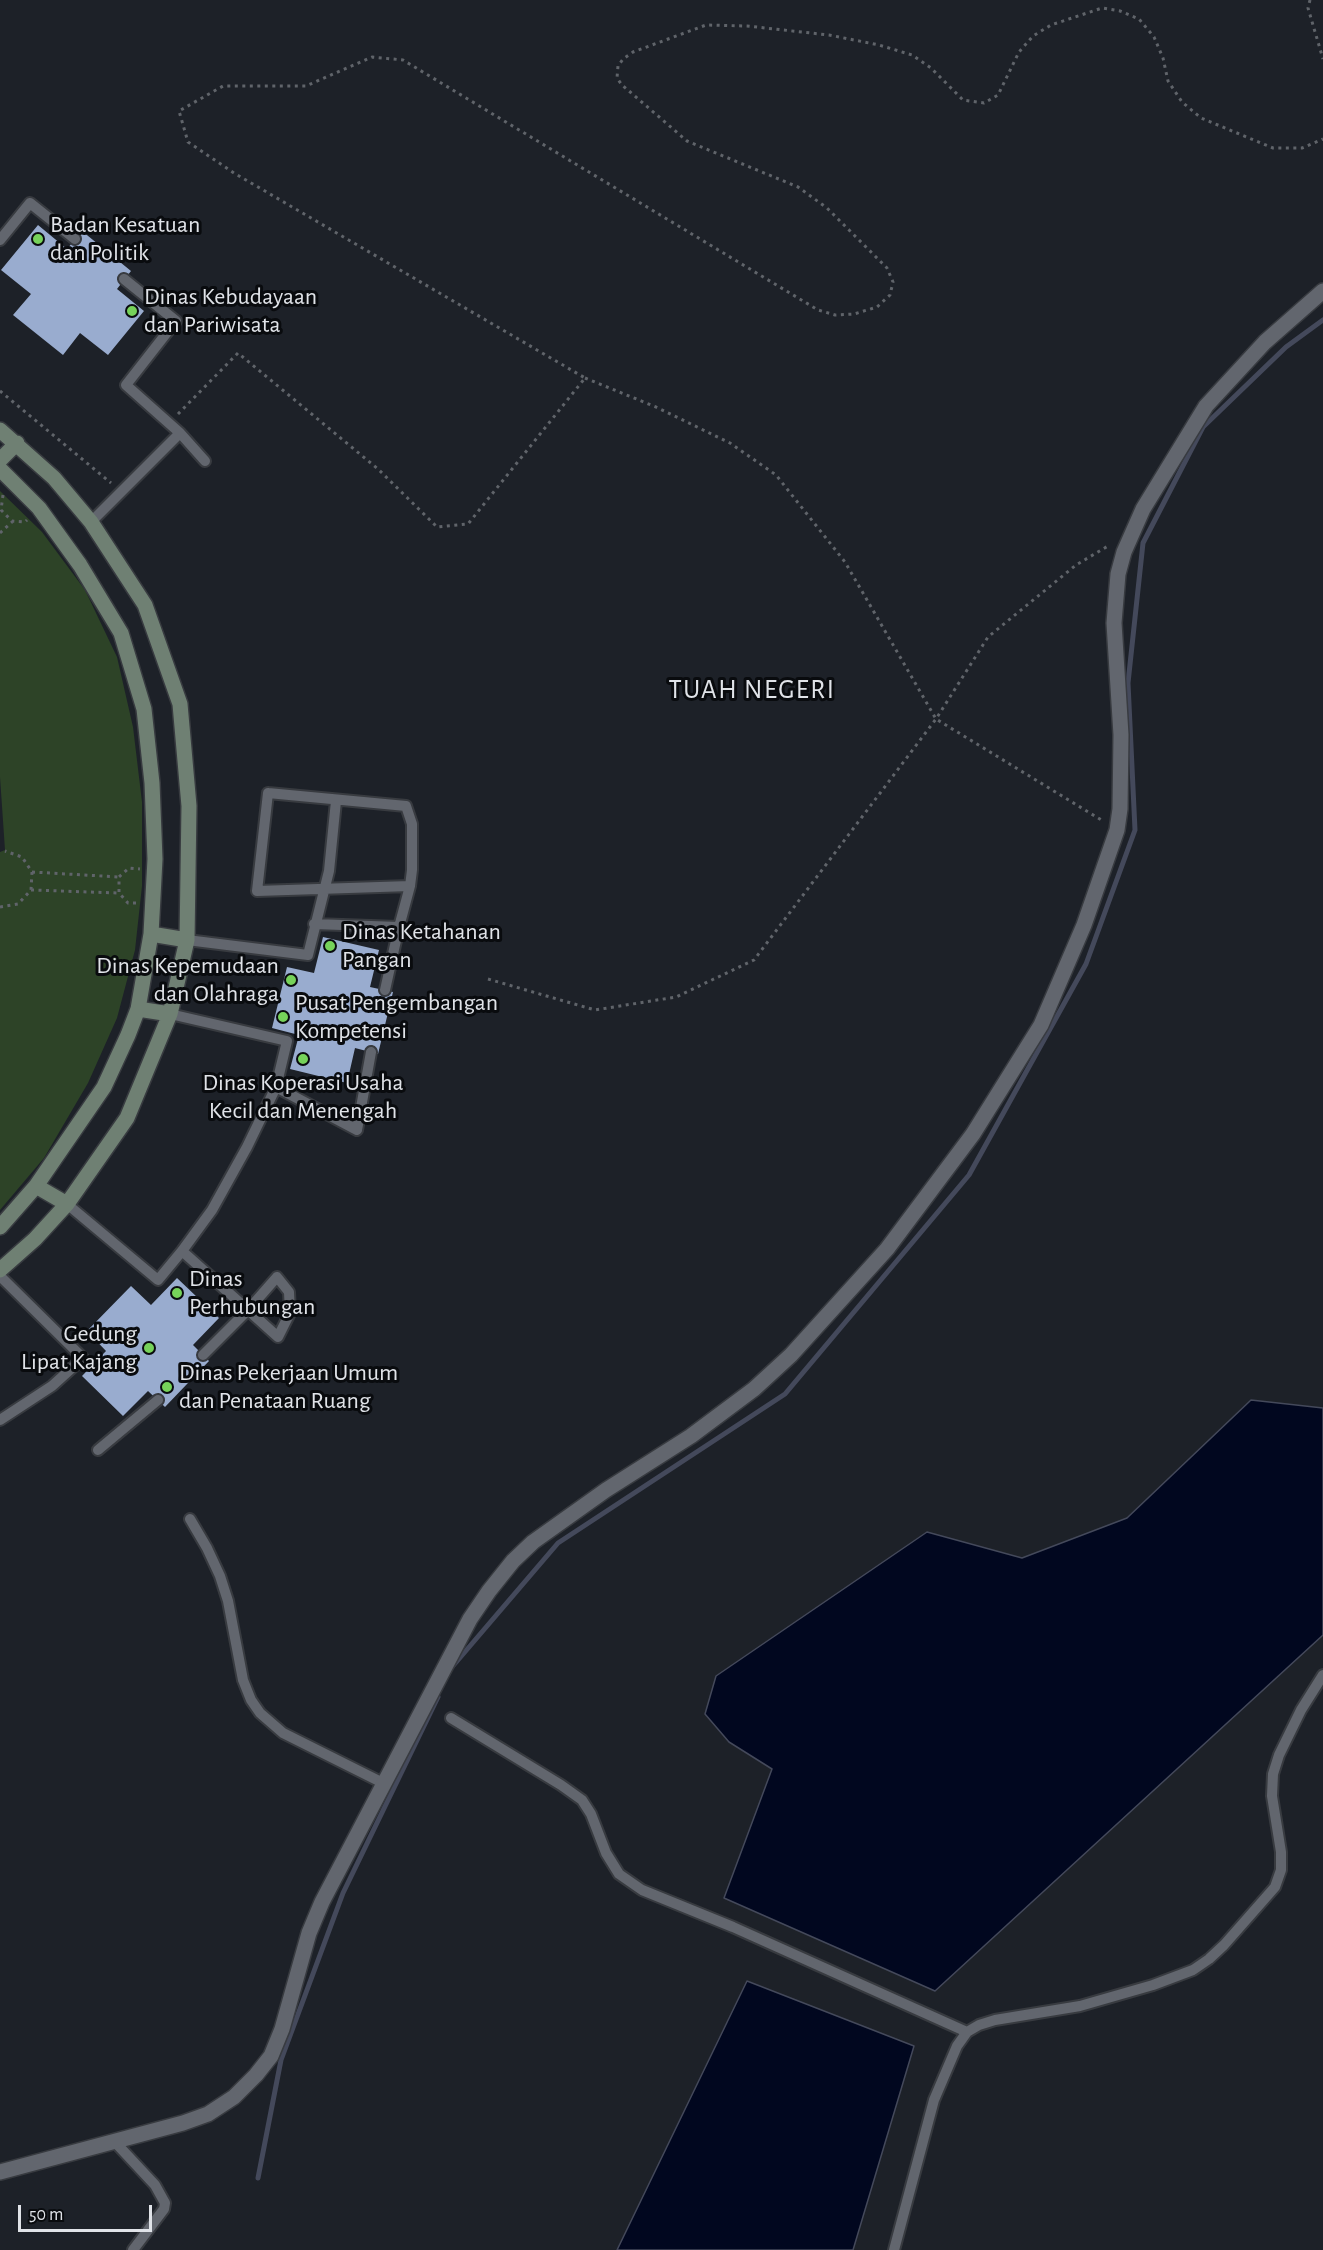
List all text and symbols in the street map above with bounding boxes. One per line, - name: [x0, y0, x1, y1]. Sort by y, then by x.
- place label: Badan Kesatuan dan Politik: [50, 211, 200, 267]
- marker: Badan Kesatuan dan Politik: [31, 232, 45, 246]
- place label: Dinas Kebudayaan dan Pariwisata: [144, 283, 317, 339]
- marker: Dinas Kebudayaan dan Pariwisata: [125, 304, 139, 318]
- district label: TUAH NEGERI: [668, 674, 836, 706]
- place label: Dinas Ketahanan Pangan: [342, 918, 501, 974]
- marker: Dinas Ketahanan Pangan: [323, 939, 337, 953]
- place label: Dinas Kepemudaan dan Olahraga: [96, 952, 279, 1008]
- marker: Dinas Kepemudaan dan Olahraga: [284, 973, 298, 987]
- place label: Pusat Pengembangan Kompetensi: [295, 989, 498, 1045]
- marker: Pusat Pengembangan Kompetensi: [276, 1010, 290, 1024]
- marker: Dinas Koperasi Usaha Kecil dan Menengah: [296, 1052, 310, 1066]
- place label: Dinas Koperasi Usaha Kecil dan Menengah: [202, 1069, 404, 1125]
- place label: Dinas Perhubungan: [189, 1265, 315, 1321]
- marker: Dinas Perhubungan: [170, 1286, 184, 1300]
- place label: Gedung Lipat Kajang: [21, 1320, 137, 1376]
- marker: Gedung Lipat Kajang: [142, 1341, 156, 1355]
- place label: Dinas Pekerjaan Umum dan Penataan Ruang: [179, 1359, 398, 1415]
- marker: Dinas Pekerjaan Umum dan Penataan Ruang: [160, 1380, 174, 1394]
- scale bar: [21, 2193, 154, 2231]
- text: 50 m: [29, 2206, 63, 2224]

